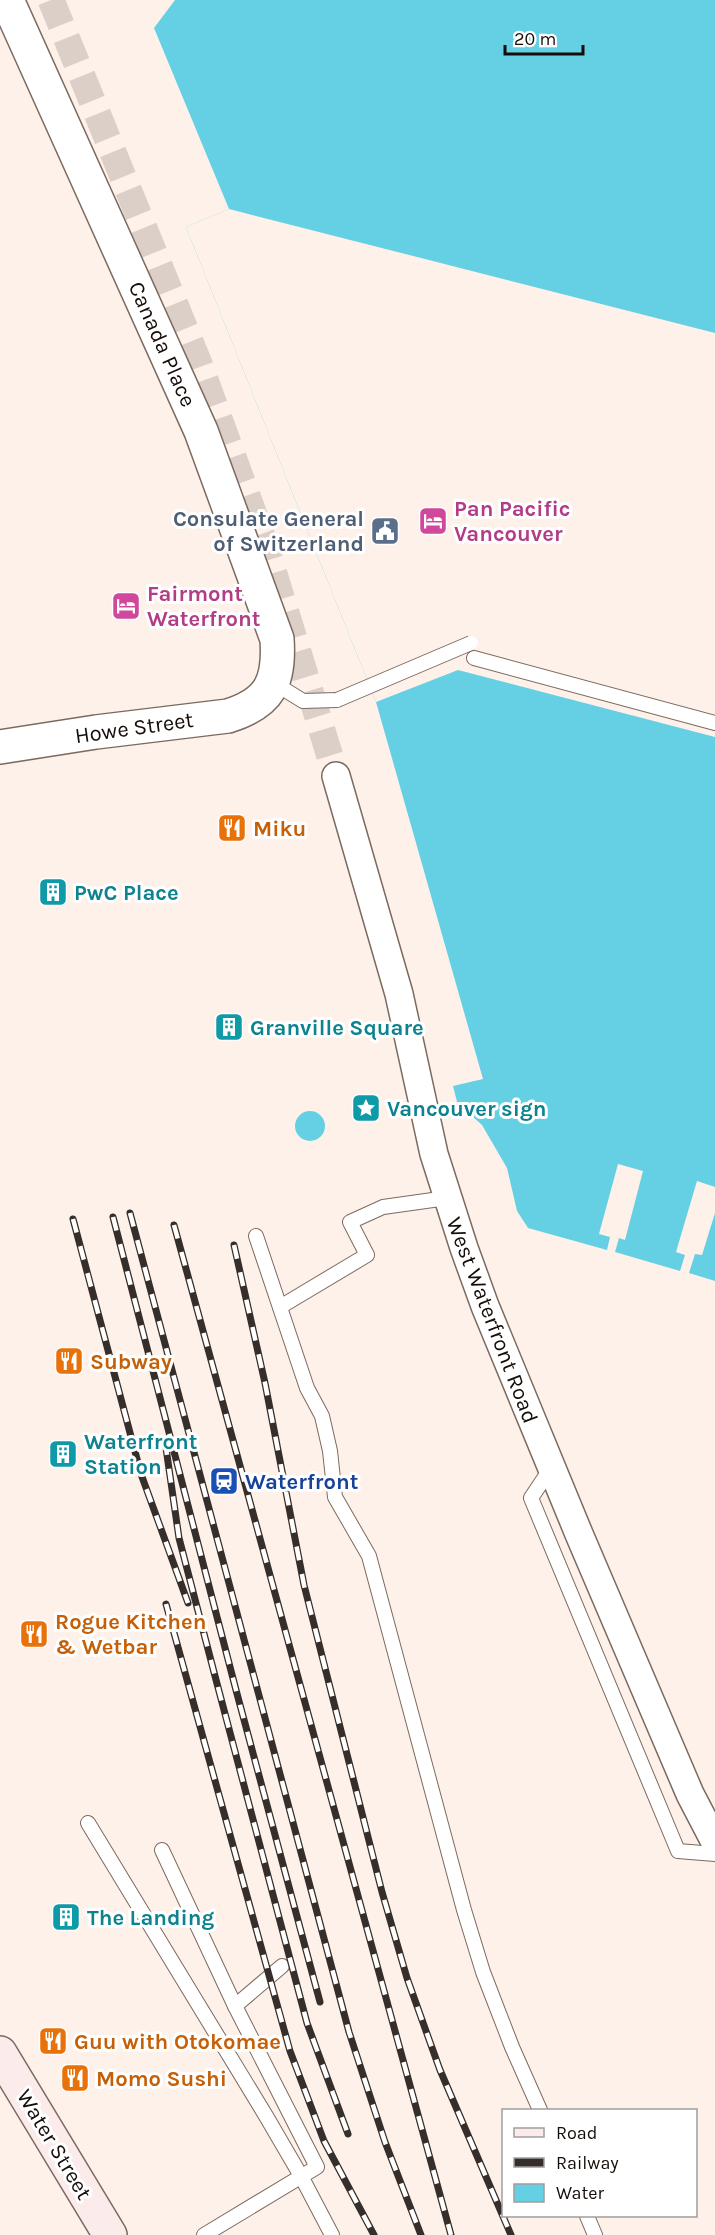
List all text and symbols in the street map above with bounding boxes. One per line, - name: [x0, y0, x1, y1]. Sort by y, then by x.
- scale bar: [505, 18, 583, 56]
- text: 20 m: [514, 28, 556, 50]
- street label: Canada Place: [123, 278, 201, 411]
- place label: Pan Pacific Vancouver: [454, 496, 570, 547]
- hotel icon: Pan Pacific Vancouver: [417, 505, 449, 537]
- place label: Consulate General of Switzerland: [173, 506, 364, 557]
- public building icon: Consulate General of Switzerland: [369, 515, 401, 547]
- place label: Fairmont Waterfront: [147, 581, 261, 632]
- hotel icon: Fairmont Waterfront: [110, 590, 142, 622]
- street label: Howe Street: [73, 707, 195, 749]
- restaurant icon: Miku: [216, 812, 248, 844]
- place label: Miku: [253, 816, 306, 842]
- building icon: PwC Place: [37, 876, 69, 908]
- place label: PwC Place: [74, 880, 179, 906]
- building icon: Granville Square: [213, 1011, 245, 1043]
- place label: Granville Square: [250, 1015, 424, 1041]
- place icon: Vancouver sign: [350, 1092, 382, 1124]
- place label: Vancouver sign: [387, 1096, 546, 1122]
- street label: West Waterfront Road: [441, 1214, 543, 1427]
- restaurant icon: Subway: [53, 1345, 85, 1377]
- place label: Subway: [90, 1349, 172, 1375]
- place label: Waterfront Station: [84, 1429, 198, 1480]
- building icon: Waterfront Station: [47, 1438, 79, 1470]
- station icon: Waterfront: [208, 1465, 240, 1497]
- place label: Waterfront: [245, 1469, 359, 1495]
- place label: Rogue Kitchen & Wetbar: [55, 1609, 206, 1660]
- restaurant icon: Rogue Kitchen & Wetbar: [18, 1618, 50, 1650]
- building icon: The Landing: [50, 1901, 82, 1933]
- place label: The Landing: [87, 1905, 214, 1931]
- restaurant icon: Guu with Otokomae: [37, 2025, 69, 2057]
- place label: Guu with Otokomae: [74, 2029, 281, 2055]
- restaurant icon: Momo Sushi: [59, 2062, 91, 2094]
- place label: Momo Sushi: [96, 2066, 227, 2092]
- street label: Water Street: [11, 2085, 97, 2204]
- legend: [502, 2109, 697, 2217]
- text: Road: [556, 2122, 597, 2144]
- text: Railway: [556, 2152, 619, 2174]
- text: Water: [556, 2182, 604, 2204]

